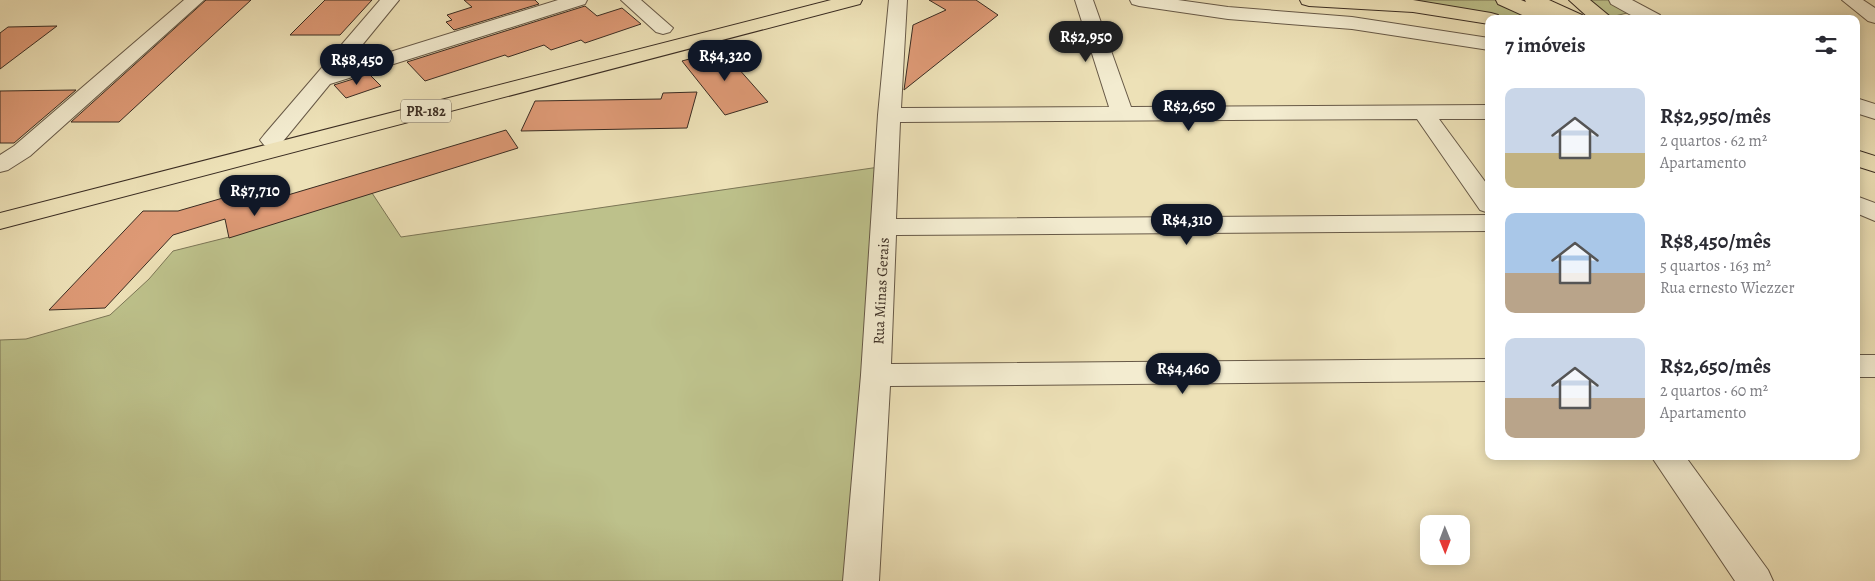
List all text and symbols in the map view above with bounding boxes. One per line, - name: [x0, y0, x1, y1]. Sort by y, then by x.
- pin: R$2,950: [1040, 20, 1132, 63]
- text: R$2,950: [1060, 26, 1112, 48]
- text: 7 imóveis: [1505, 31, 1586, 59]
- icon: filters: [1812, 31, 1840, 59]
- pin: R$4,320: [679, 39, 771, 82]
- pin: R$8,450: [311, 44, 403, 86]
- text: R$4,320: [699, 45, 751, 67]
- text: R$8,450: [331, 49, 383, 71]
- pin: R$2,650: [1143, 90, 1235, 132]
- text: R$2,650: [1163, 95, 1215, 117]
- road number: PR-182: [401, 100, 451, 122]
- text: R$2,950/mês: [1660, 102, 1771, 130]
- icon: home: [1545, 108, 1605, 168]
- text: 2 quartos · 62 m²: [1660, 130, 1767, 152]
- text: Apartamento: [1660, 152, 1746, 174]
- pin: R$7,710: [209, 174, 301, 217]
- text: R$7,710: [230, 180, 280, 202]
- pin: R$4,310: [1141, 204, 1233, 246]
- text: R$4,310: [1162, 209, 1212, 231]
- text: R$8,450/mês: [1660, 227, 1771, 255]
- icon: home: [1545, 233, 1605, 293]
- street label: Rua Minas Gerais: [868, 237, 894, 345]
- text: 5 quartos · 163 m²: [1660, 255, 1771, 277]
- text: Rua ernesto Wiezzer: [1660, 277, 1795, 299]
- pin: R$4,460: [1137, 352, 1229, 395]
- text: R$2,650/mês: [1660, 352, 1771, 380]
- text: R$4,460: [1157, 358, 1209, 380]
- icon: home: [1545, 358, 1605, 418]
- text: 2 quartos · 60 m²: [1660, 380, 1768, 402]
- text: Apartamento: [1660, 402, 1746, 424]
- north arrow: [1420, 515, 1470, 565]
- map controls: [1420, 515, 1470, 565]

